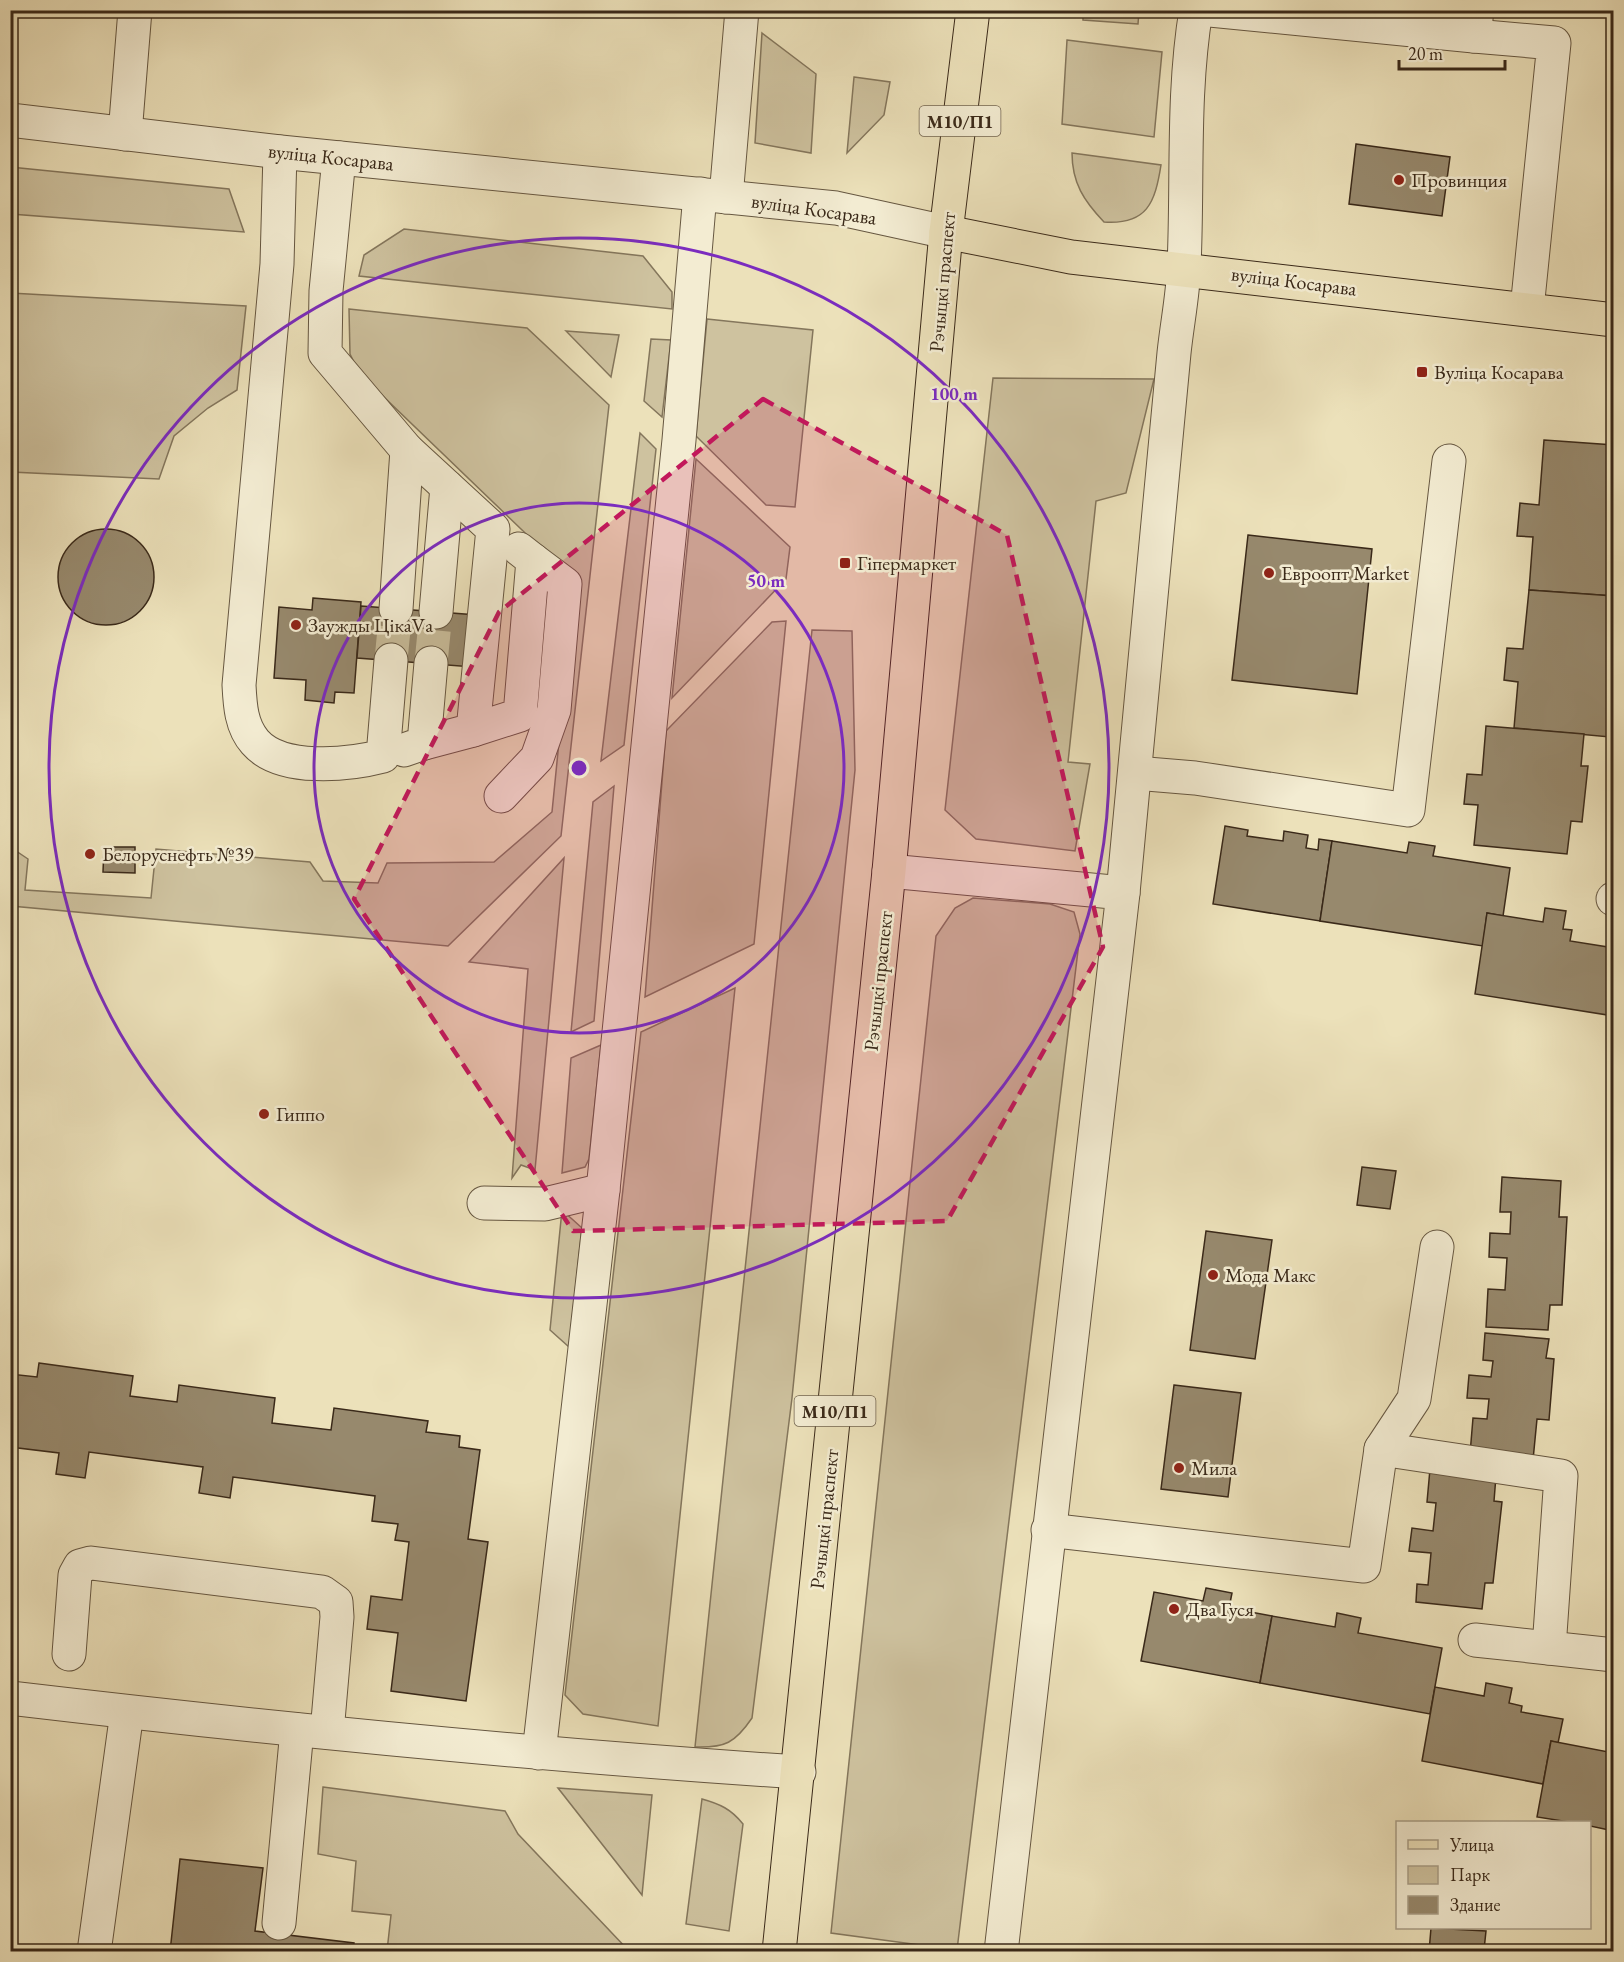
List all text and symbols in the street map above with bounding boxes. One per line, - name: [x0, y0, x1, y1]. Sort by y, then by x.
- scale bar: [1399, 33, 1506, 71]
- text: 20 m: [1408, 42, 1443, 65]
- road number: М10/П1: [920, 106, 1000, 136]
- street label: вуліца Косарава: [267, 137, 395, 177]
- place label: Провинция: [1411, 167, 1507, 193]
- marker: Провинция: [1392, 173, 1406, 187]
- street label: вуліца Косарава: [750, 187, 878, 231]
- street label: Рэчыцкі праспект: [923, 211, 961, 353]
- street label: вуліца Косарава: [1230, 260, 1358, 302]
- place label: Вуліца Косарава: [1434, 359, 1564, 385]
- marker: Вуліца Косарава: [1415, 365, 1429, 379]
- text: 100 m: [930, 382, 978, 405]
- place label: Гіпермаркет: [857, 550, 956, 576]
- marker: Гіпермаркет: [838, 556, 852, 570]
- place label: Евроопт Market: [1281, 560, 1410, 586]
- marker: Евроопт Market: [1262, 566, 1276, 580]
- text: 50 m: [747, 569, 785, 592]
- place label: Заужды ЦікаVа: [308, 612, 433, 638]
- marker: Заужды ЦікаVа: [289, 618, 303, 632]
- centre of rings: [569, 758, 589, 778]
- place label: Белоруснефть №39: [102, 841, 254, 867]
- marker: Белоруснефть №39: [83, 847, 97, 861]
- street label: Рэчыцкі праспект: [858, 910, 898, 1052]
- place label: Гиппо: [276, 1101, 325, 1127]
- marker: Гиппо: [257, 1107, 271, 1121]
- place label: Мода Макс: [1225, 1262, 1316, 1288]
- marker: Мода Макс: [1206, 1268, 1220, 1282]
- road number: М10/П1: [794, 1396, 876, 1426]
- street label: Рэчыцкі праспект: [804, 1448, 844, 1590]
- place label: Мила: [1191, 1455, 1237, 1481]
- marker: Мила: [1172, 1461, 1186, 1475]
- place label: Два Гуся: [1186, 1596, 1254, 1622]
- marker: Два Гуся: [1167, 1602, 1181, 1616]
- legend: [1396, 1821, 1591, 1929]
- text: Улица: [1449, 1833, 1495, 1856]
- text: Парк: [1450, 1863, 1490, 1886]
- text: Здание: [1450, 1893, 1500, 1916]

